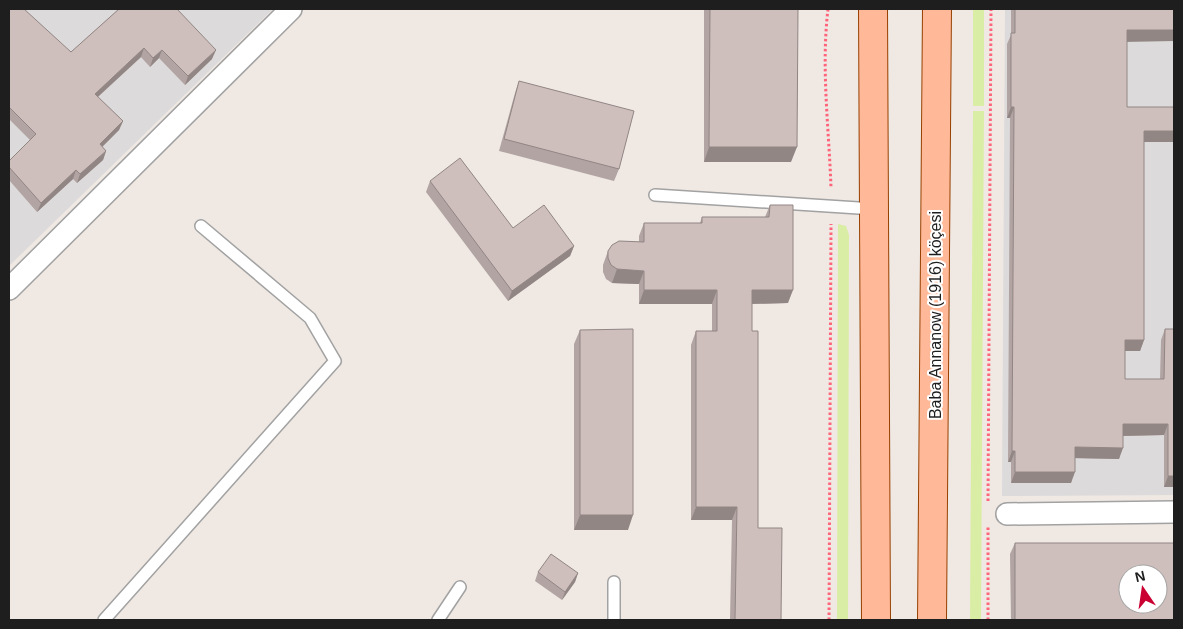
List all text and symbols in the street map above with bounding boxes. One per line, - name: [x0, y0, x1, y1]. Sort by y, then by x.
- street label: Baba Annanow (1916) köçesi: [927, 211, 944, 419]
- north arrow: [1118, 564, 1168, 614]
- text: N: [1133, 567, 1147, 585]

